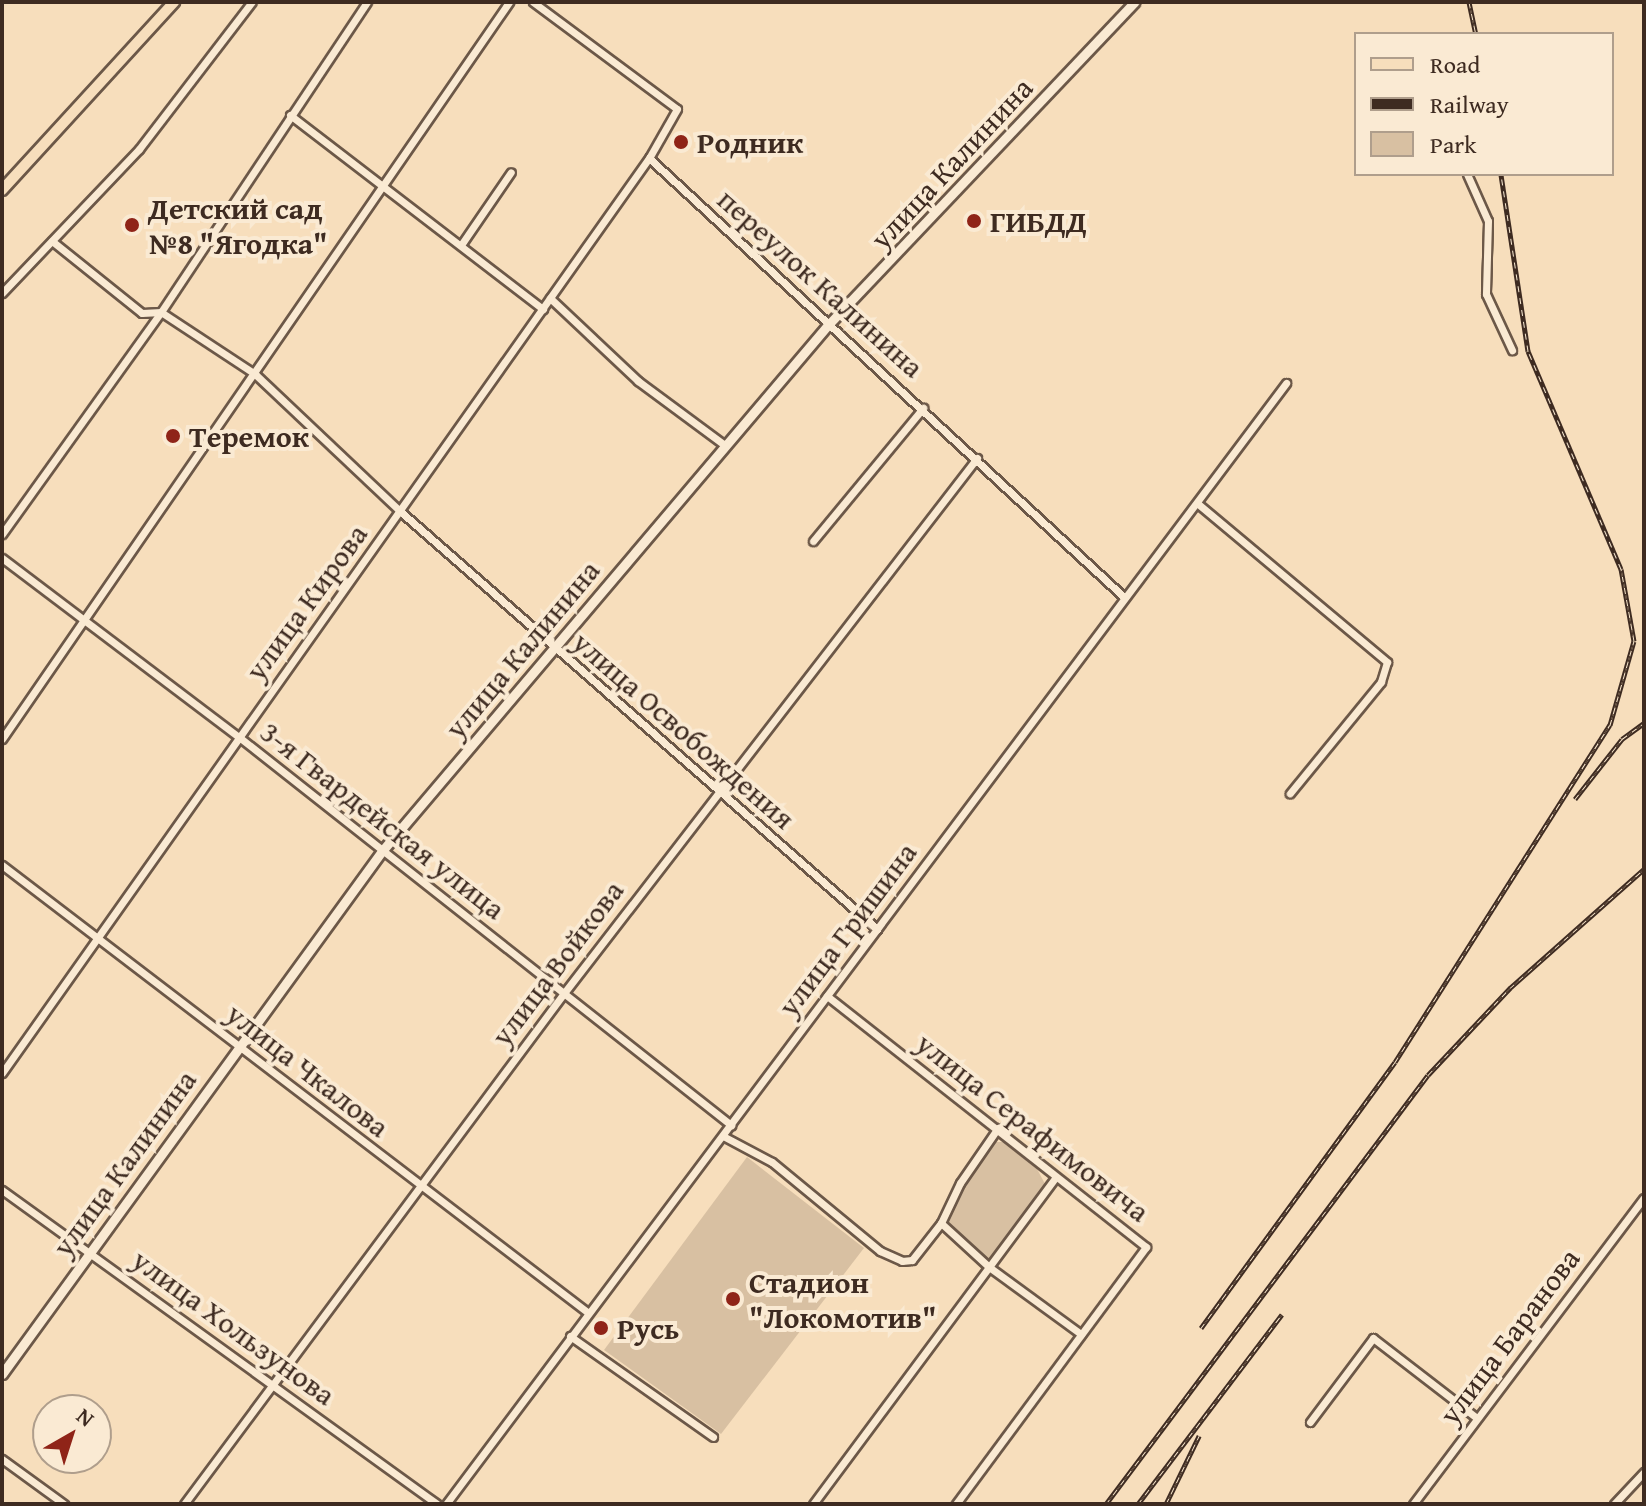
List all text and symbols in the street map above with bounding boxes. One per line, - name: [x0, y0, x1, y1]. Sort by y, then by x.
- legend: [1354, 32, 1614, 176]
- text: Road: [1430, 47, 1480, 82]
- street label: улица Калинина: [862, 70, 1040, 256]
- text: Railway: [1430, 87, 1509, 122]
- place label: Родник: [697, 124, 803, 160]
- text: Park: [1430, 127, 1476, 162]
- marker: Родник: [672, 133, 690, 151]
- street label: переулок Калинина: [711, 181, 931, 385]
- place label: Детский сад №8 "Ягодка": [148, 190, 328, 260]
- place label: ГИБДД: [990, 203, 1087, 239]
- marker: ГИБДД: [965, 212, 983, 230]
- marker: Детский сад №8 "Ягодка": [123, 216, 141, 234]
- place label: Теремок: [189, 418, 309, 454]
- marker: Теремок: [164, 427, 182, 445]
- street label: улица Кирова: [237, 517, 375, 687]
- street label: улица Калинина: [437, 553, 607, 745]
- street label: улица Освобождения: [566, 624, 802, 836]
- street label: 3-я Гвардейская улица: [254, 713, 512, 927]
- street label: улица Гришина: [770, 835, 924, 1023]
- street label: улица Войкова: [483, 873, 631, 1053]
- street label: улица Чкалова: [219, 995, 397, 1145]
- street label: улица Серафимовича: [909, 1025, 1157, 1229]
- street label: улица Калинина: [44, 1063, 204, 1263]
- street label: улица Хользунова: [125, 1241, 343, 1413]
- street label: улица Баранова: [1431, 1241, 1587, 1431]
- place label: Стадион "Локомотив": [749, 1264, 936, 1334]
- marker: Стадион "Локомотив": [724, 1290, 742, 1308]
- place label: Русь: [617, 1310, 679, 1346]
- marker: Русь: [592, 1319, 610, 1337]
- north arrow: [32, 1394, 112, 1474]
- text: N: [70, 1400, 102, 1434]

